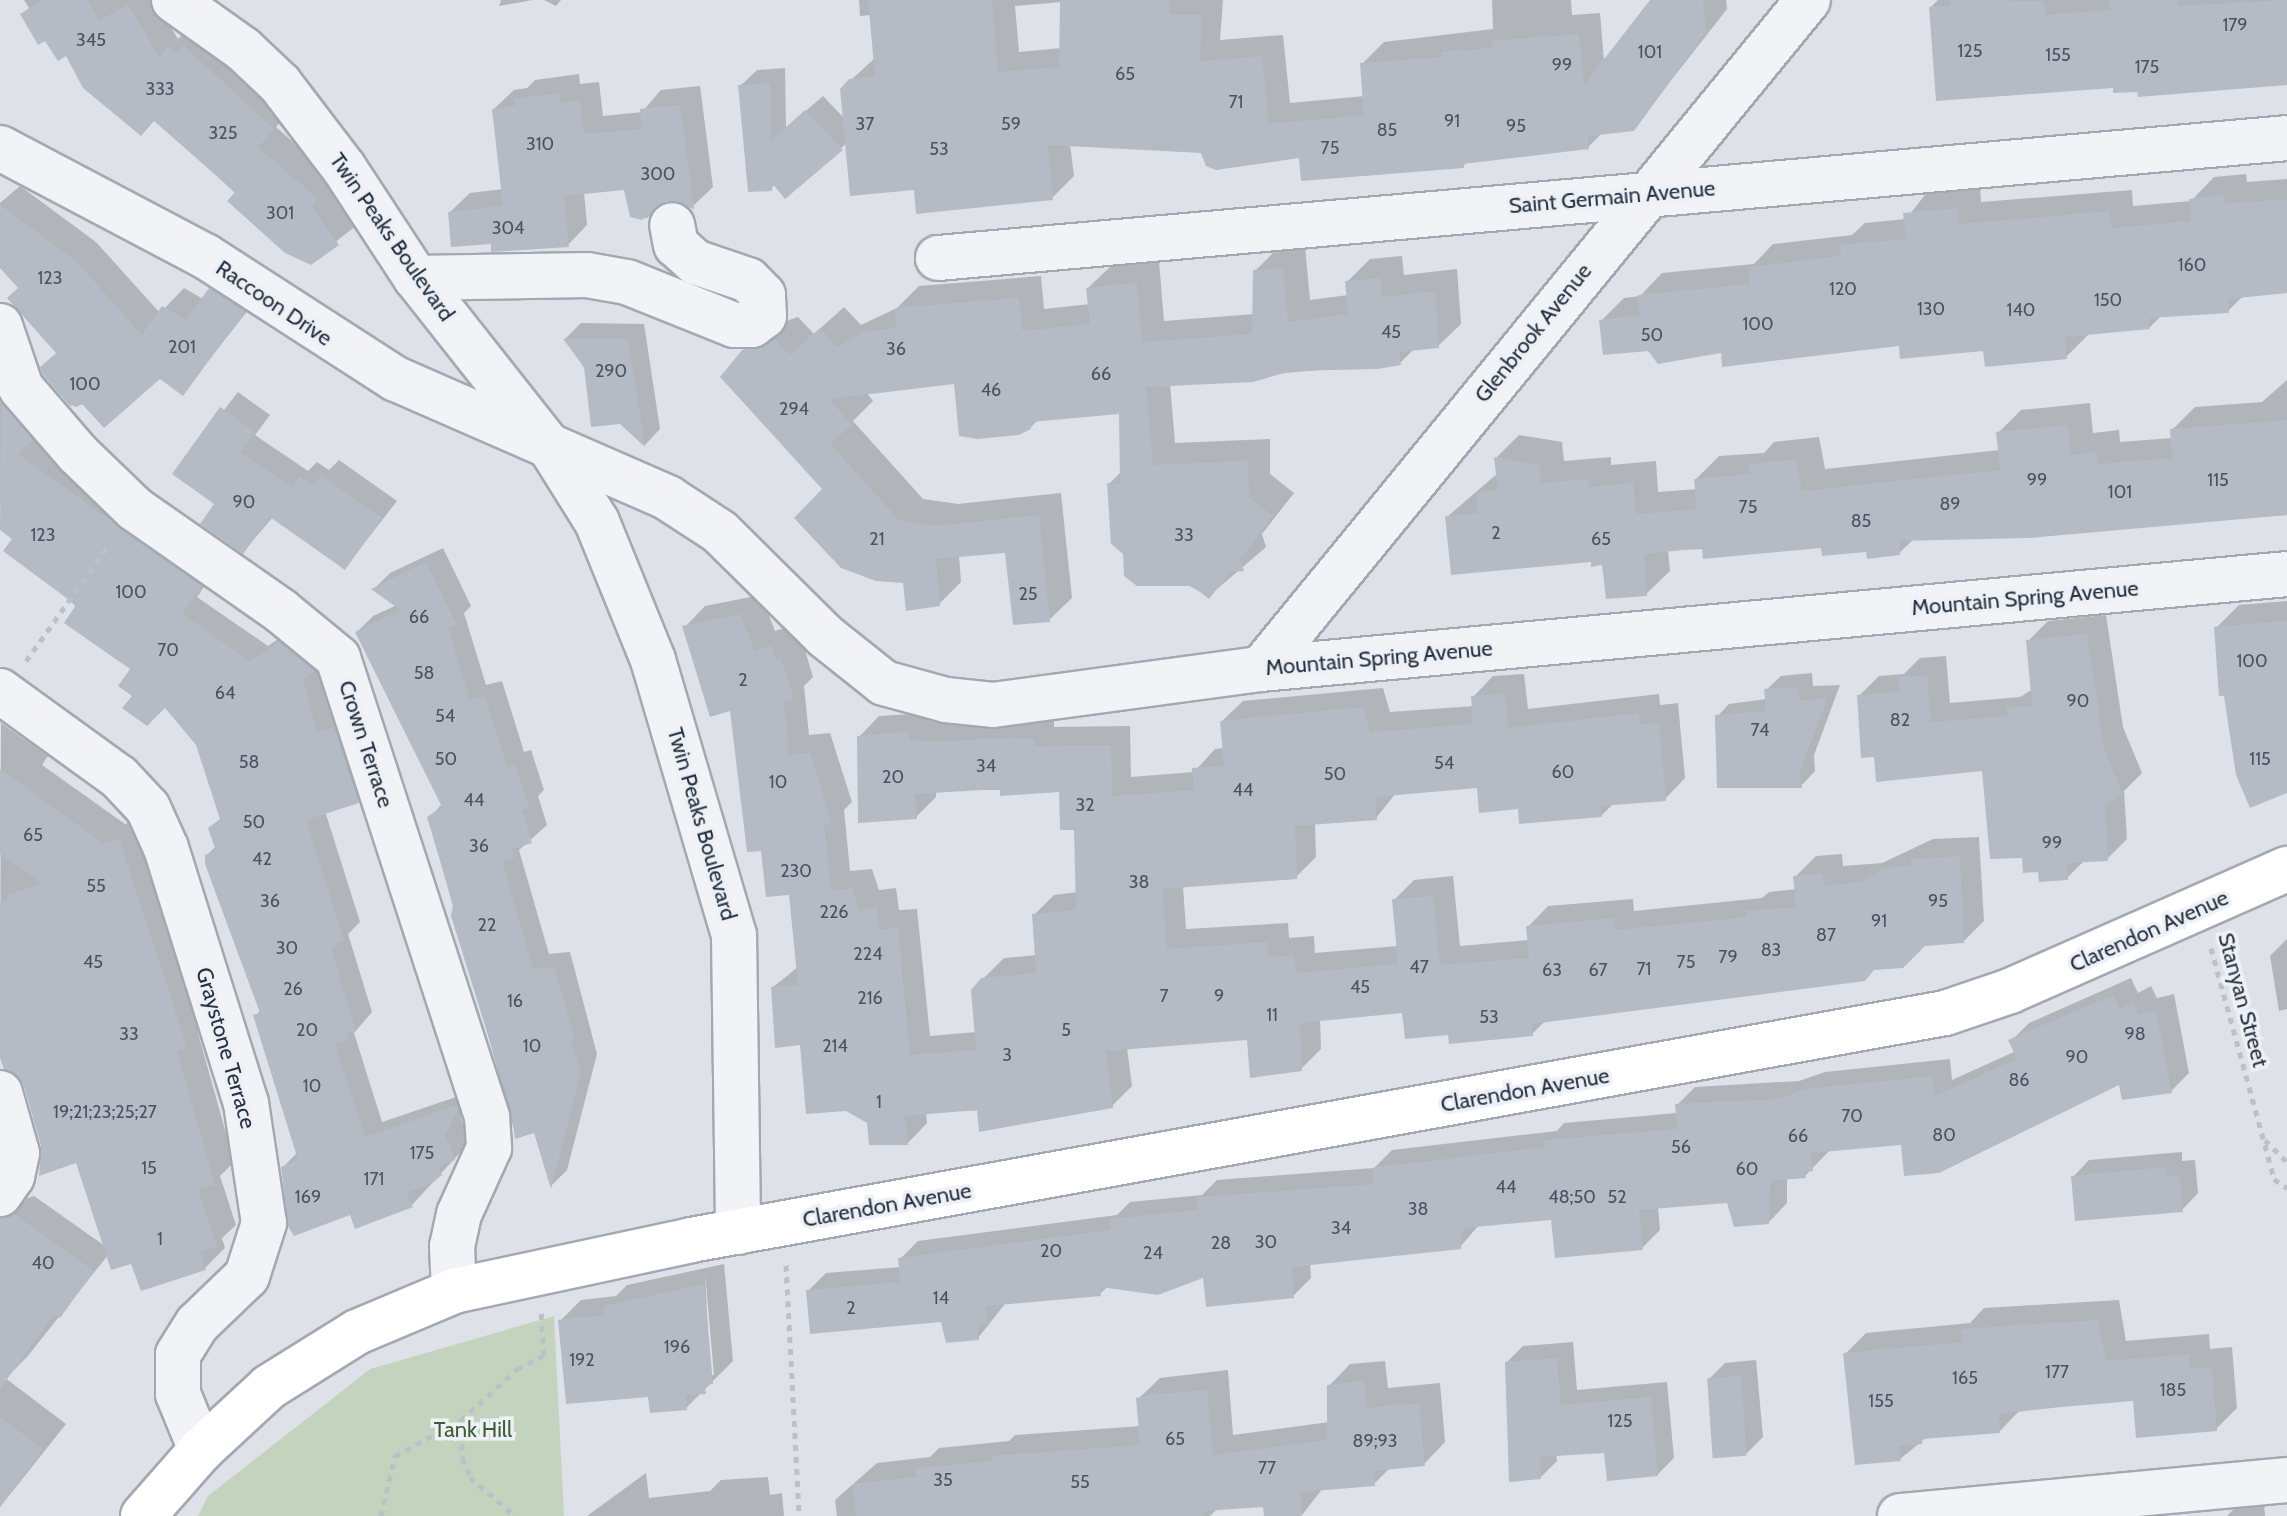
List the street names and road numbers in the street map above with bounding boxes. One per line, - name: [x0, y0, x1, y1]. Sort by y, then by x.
- street label: Twin Peaks Boulevard: [324, 148, 460, 326]
- street label: Saint Germain Avenue: [1508, 175, 1716, 219]
- street label: Raccoon Drive: [211, 255, 337, 351]
- street label: Glenbrook Avenue: [1469, 258, 1597, 408]
- street label: Mountain Spring Avenue: [1910, 575, 2140, 621]
- street label: Mountain Spring Avenue: [1264, 635, 1494, 681]
- street label: Crown Terrace: [333, 677, 399, 811]
- street label: Twin Peaks Boulevard: [662, 725, 742, 923]
- street label: Clarendon Avenue: [2066, 884, 2232, 978]
- street label: Stanyan Street: [2212, 930, 2274, 1070]
- street label: Graystone Terrace: [190, 964, 262, 1132]
- street label: Clarendon Avenue: [1439, 1062, 1611, 1118]
- street label: Clarendon Avenue: [801, 1177, 973, 1233]

